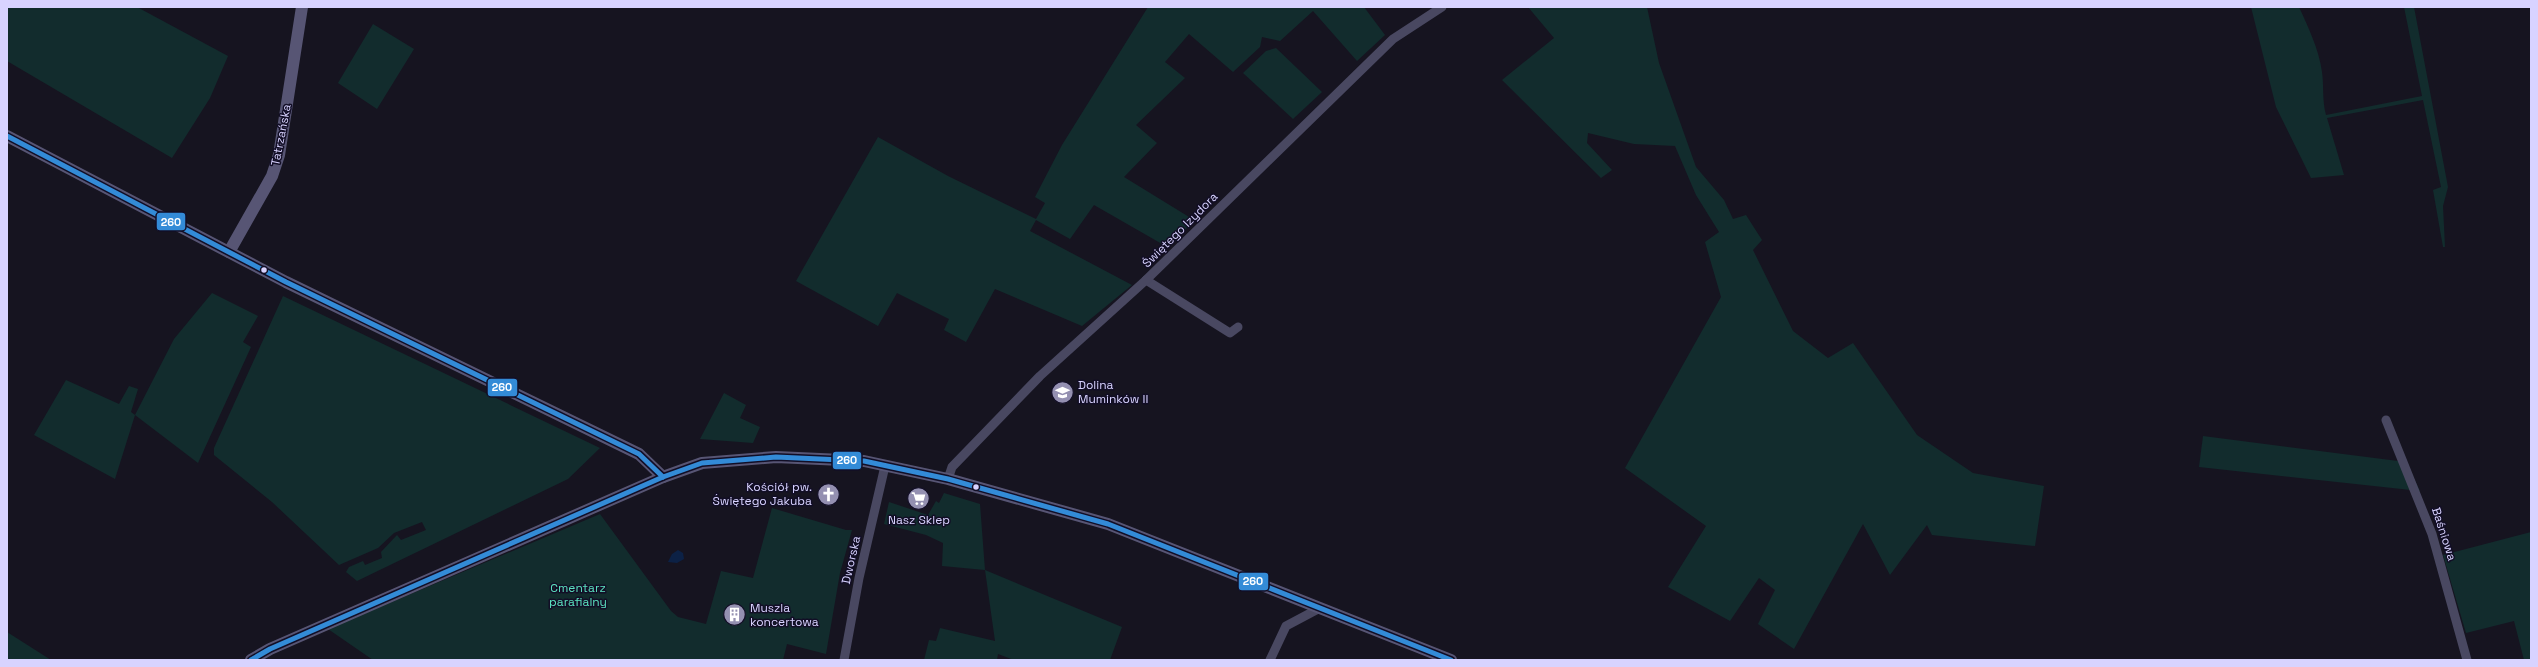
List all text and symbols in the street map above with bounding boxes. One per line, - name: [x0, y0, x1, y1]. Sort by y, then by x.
- street label: Tatrzańska: [267, 103, 295, 167]
- street label: Świętego Izydora: [1139, 189, 1221, 271]
- line badge: 260: [156, 212, 186, 231]
- text: 260: [161, 215, 181, 229]
- unlabelled marker: [259, 265, 269, 275]
- place label: Dolina Muminków II: [1078, 377, 1148, 407]
- line badge: 260: [487, 378, 518, 397]
- school or university icon: Dolina Muminków II: [1049, 379, 1075, 405]
- text: 260: [492, 380, 512, 394]
- line badge: 260: [832, 451, 862, 470]
- text: 260: [837, 453, 857, 467]
- place label: Kościół pw. Świętego Jakuba: [712, 479, 812, 509]
- church icon: Kościół pw. Świętego Jakuba: [815, 481, 841, 507]
- unlabelled marker: [971, 482, 981, 492]
- supermarket icon: Nasz Sklep: [906, 486, 932, 512]
- street label: Baśniowa: [2428, 505, 2460, 563]
- place label: Nasz Sklep: [888, 512, 950, 528]
- street label: Dworska: [838, 534, 864, 586]
- line badge: 260: [1238, 572, 1269, 591]
- text: 260: [1243, 574, 1263, 588]
- park label: Cmentarz parafialny: [549, 580, 607, 610]
- place label: Muszla koncertowa: [750, 600, 819, 630]
- building icon: Muszla koncertowa: [722, 602, 748, 628]

